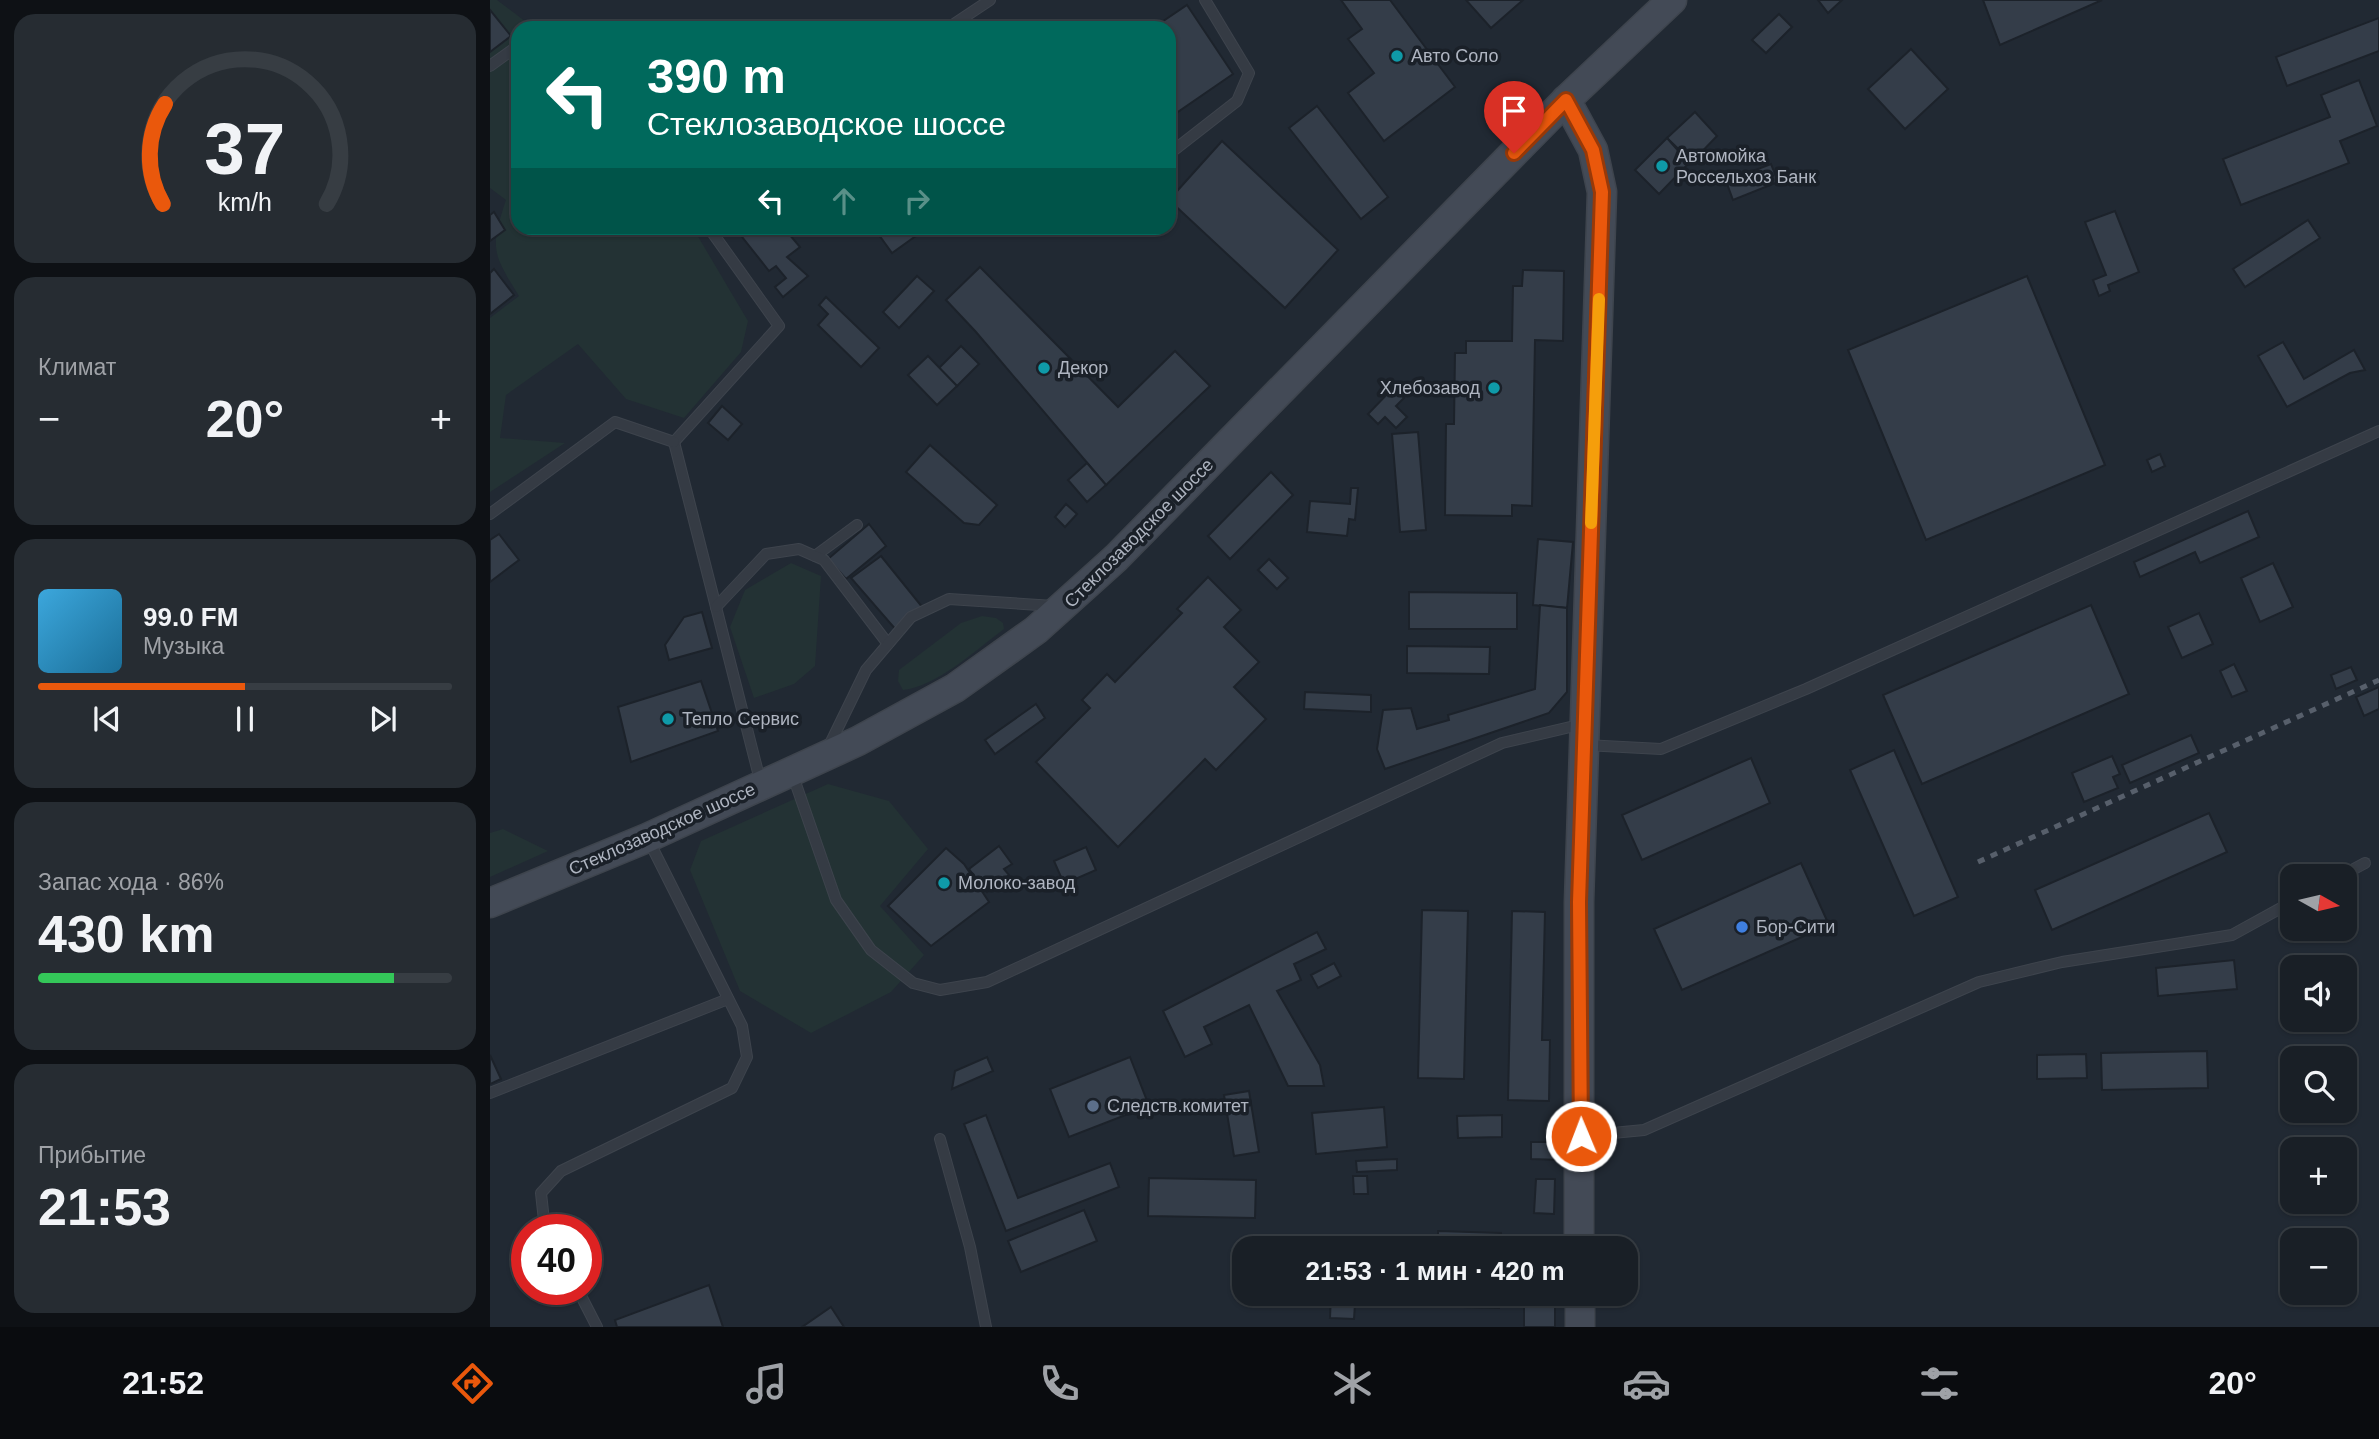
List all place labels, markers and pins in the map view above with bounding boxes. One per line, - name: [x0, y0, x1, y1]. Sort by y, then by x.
- place label: Авто Соло: [1411, 46, 1499, 66]
- marker: Авто Соло: [1389, 48, 1405, 64]
- pin: [1484, 81, 1544, 153]
- place label: Автомойка Россельхоз Банк: [1676, 146, 1816, 187]
- marker: Автомойка Россельхоз Банк: [1654, 158, 1670, 174]
- place label: Декор: [1058, 358, 1108, 378]
- marker: Декор: [1036, 360, 1052, 376]
- place label: Хлебозавод: [1380, 378, 1480, 398]
- marker: Хлебозавод: [1486, 380, 1502, 396]
- place label: Тепло Сервис: [682, 709, 799, 729]
- marker: Тепло Сервис: [660, 711, 676, 727]
- place label: Молоко-завод: [958, 873, 1076, 893]
- marker: Молоко-завод: [936, 875, 952, 891]
- place label: Бор-Сити: [1756, 917, 1835, 937]
- marker: Бор-Сити: [1734, 919, 1750, 935]
- place label: Следств.комитет: [1107, 1096, 1249, 1116]
- marker: Следств.комитет: [1085, 1098, 1101, 1114]

